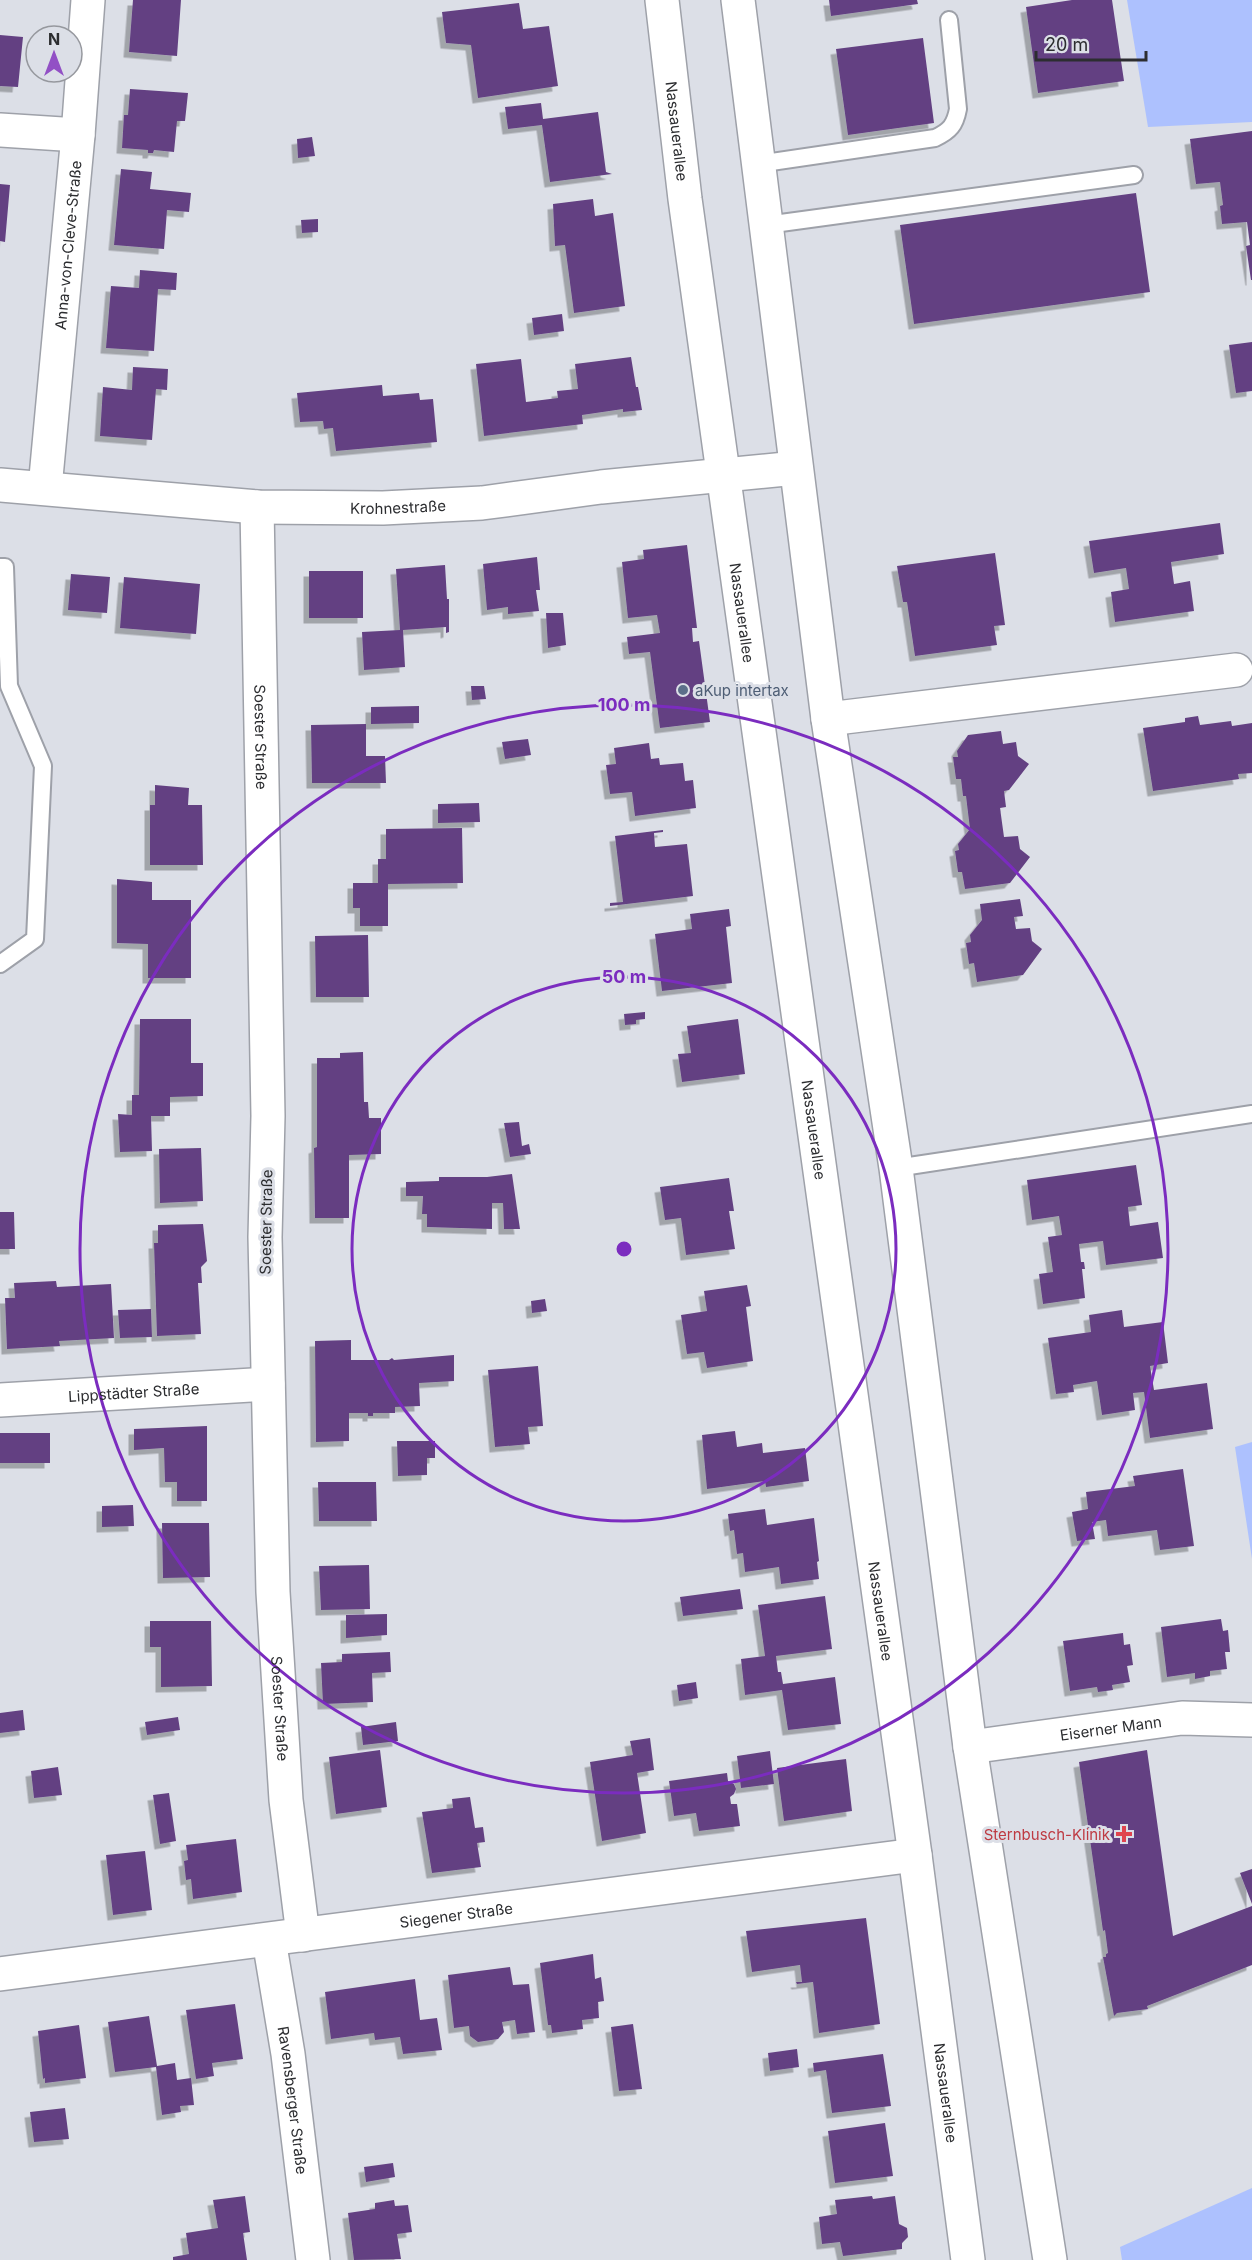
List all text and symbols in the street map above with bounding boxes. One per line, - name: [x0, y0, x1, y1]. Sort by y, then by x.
- north arrow: [24, 24, 84, 84]
- scale bar: [1036, 24, 1146, 62]
- text: N: [48, 29, 60, 49]
- text: 20 m: [1045, 34, 1088, 55]
- street label: Nassauerallee: [662, 80, 692, 182]
- street label: Anna-von-Cleve-Straße: [50, 160, 85, 331]
- street label: Krohnestraße: [350, 495, 446, 518]
- street label: Nassauerallee: [726, 562, 759, 664]
- place label: aKup intertax: [695, 681, 789, 700]
- marker: aKup intertax: [676, 683, 690, 697]
- street label: Soester Straße: [251, 684, 272, 790]
- text: 100 m: [598, 694, 650, 715]
- text: 50 m: [602, 966, 646, 987]
- street label: Nassauerallee: [798, 1079, 831, 1181]
- street label: Soester Straße: [256, 1169, 276, 1275]
- centre of rings: [614, 1239, 634, 1259]
- street label: Lippstädter Straße: [68, 1379, 200, 1405]
- street label: Nassauerallee: [865, 1560, 897, 1662]
- street label: Soester Straße: [268, 1655, 293, 1762]
- street label: Eiserner Mann: [1059, 1711, 1163, 1744]
- place label: Sternbusch-Klinik: [984, 1825, 1111, 1844]
- marker: Sternbusch-Klinik: [1115, 1825, 1133, 1843]
- street label: Siegener Straße: [398, 1898, 514, 1931]
- street label: Ravensberger Straße: [274, 2025, 312, 2175]
- street label: Nassauerallee: [930, 2042, 962, 2144]

